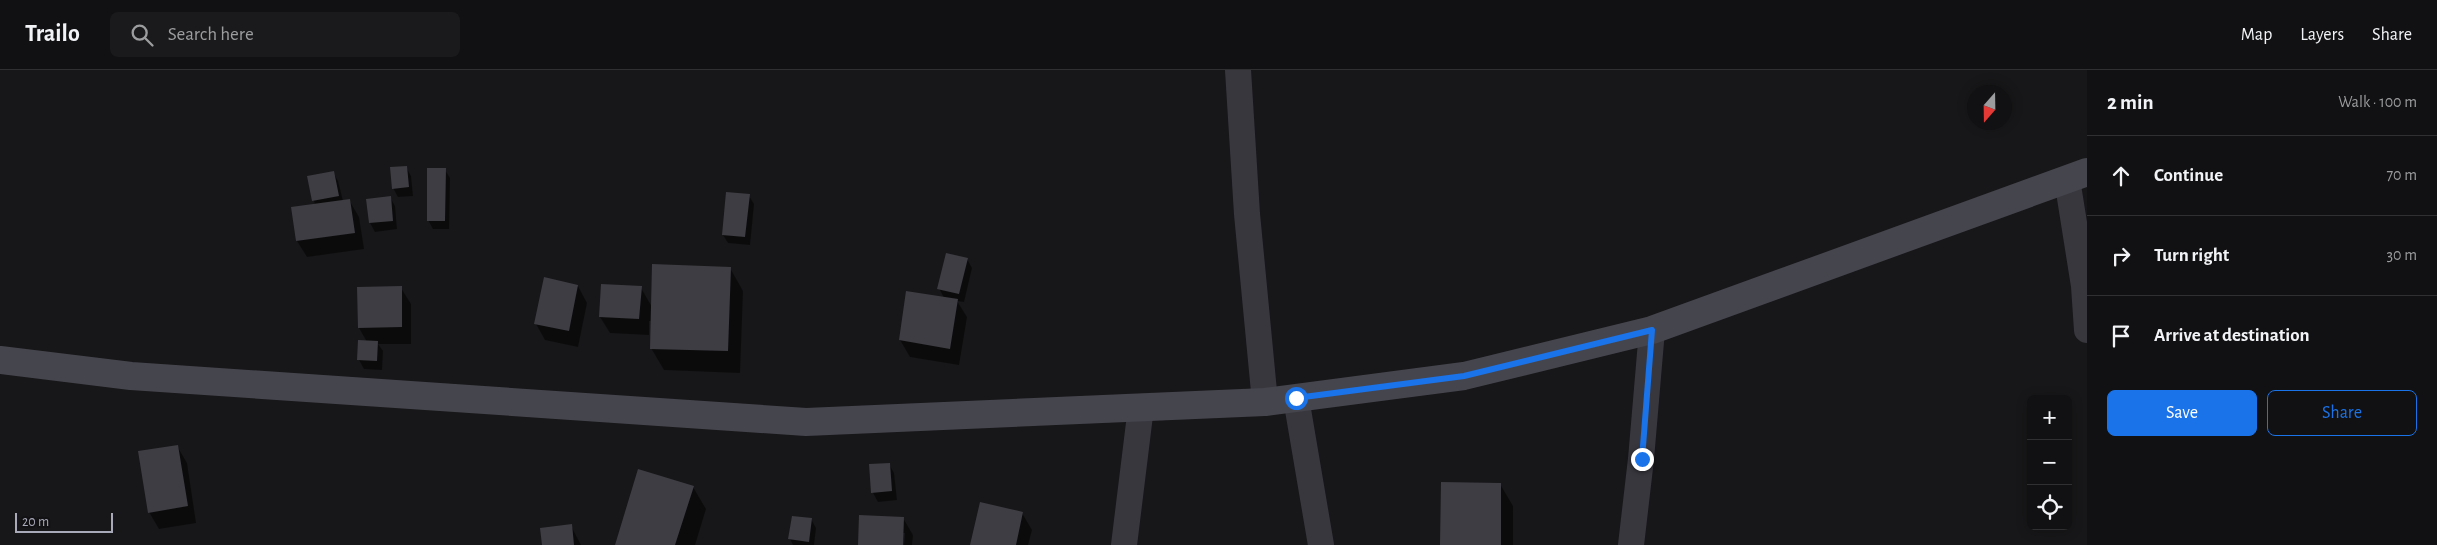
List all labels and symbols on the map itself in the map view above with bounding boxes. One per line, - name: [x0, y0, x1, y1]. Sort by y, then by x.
- north arrow: [1967, 85, 2012, 130]
- route start: [1285, 387, 1308, 410]
- route end: [1631, 448, 1654, 471]
- scale bar: [15, 510, 112, 533]

